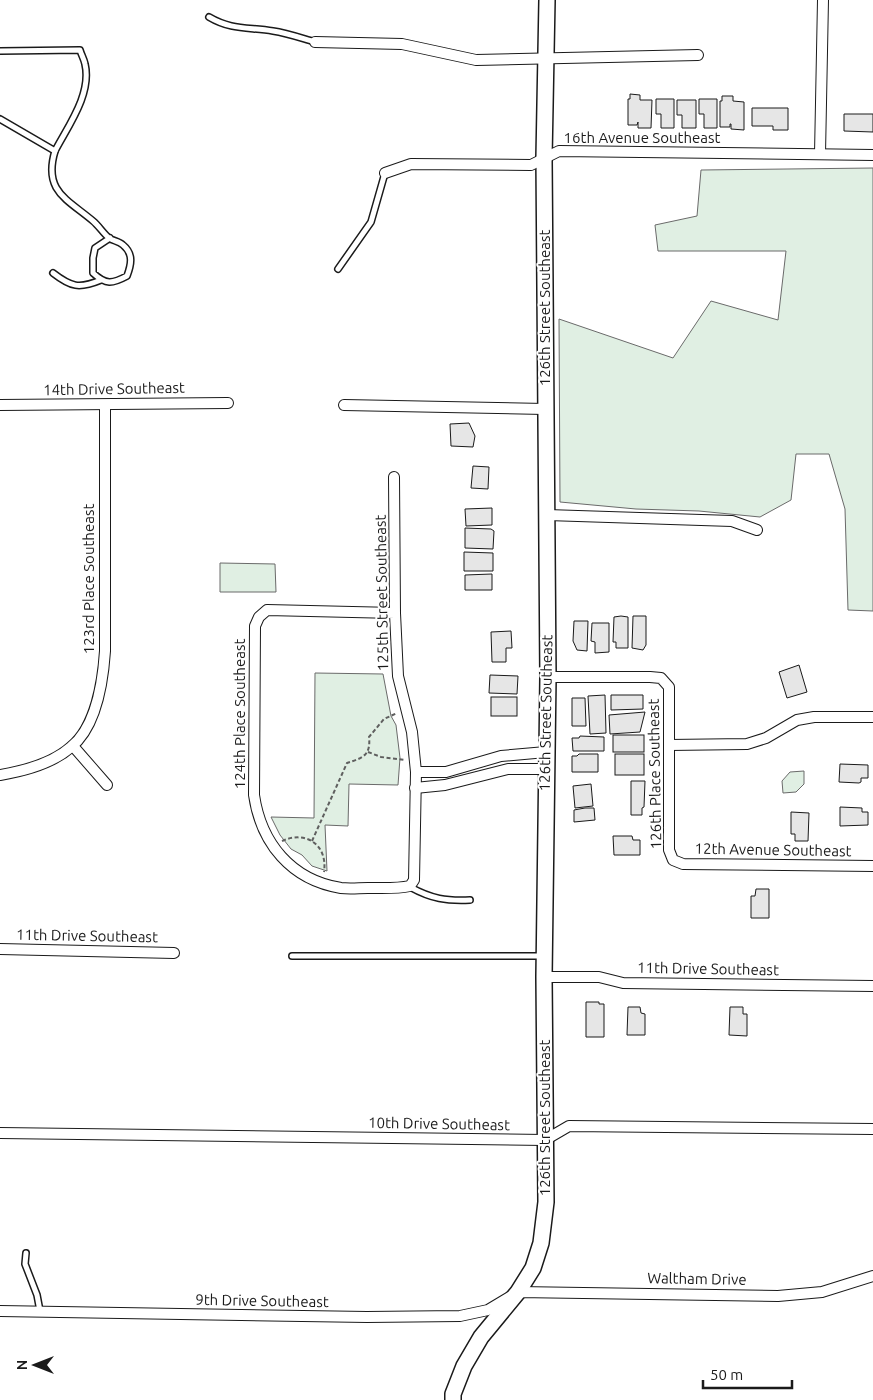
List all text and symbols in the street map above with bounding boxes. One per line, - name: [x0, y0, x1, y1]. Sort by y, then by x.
- street label: 16th Avenue Southeast: [564, 129, 721, 146]
- street label: 126th Street Southeast: [536, 230, 553, 386]
- street label: 14th Drive Southeast: [43, 379, 185, 398]
- street label: 123rd Place Southeast: [80, 504, 97, 654]
- street label: 125th Street Southeast: [372, 514, 391, 671]
- street label: 126th Street Southeast: [536, 634, 555, 791]
- street label: 124th Place Southeast: [231, 639, 248, 789]
- street label: 126th Place Southeast: [645, 698, 664, 849]
- street label: 12th Avenue Southeast: [694, 840, 852, 859]
- street label: 11th Drive Southeast: [16, 926, 158, 945]
- street label: 11th Drive Southeast: [637, 959, 779, 978]
- street label: 126th Street Southeast: [536, 1040, 553, 1196]
- street label: 10th Drive Southeast: [368, 1114, 510, 1133]
- street label: Waltham Drive: [647, 1269, 747, 1288]
- street label: 9th Drive Southeast: [195, 1291, 329, 1310]
- north arrow: [10, 1340, 60, 1390]
- scale bar: [703, 1358, 792, 1390]
- text: N: [14, 1360, 30, 1370]
- text: 50 m: [710, 1366, 743, 1383]

